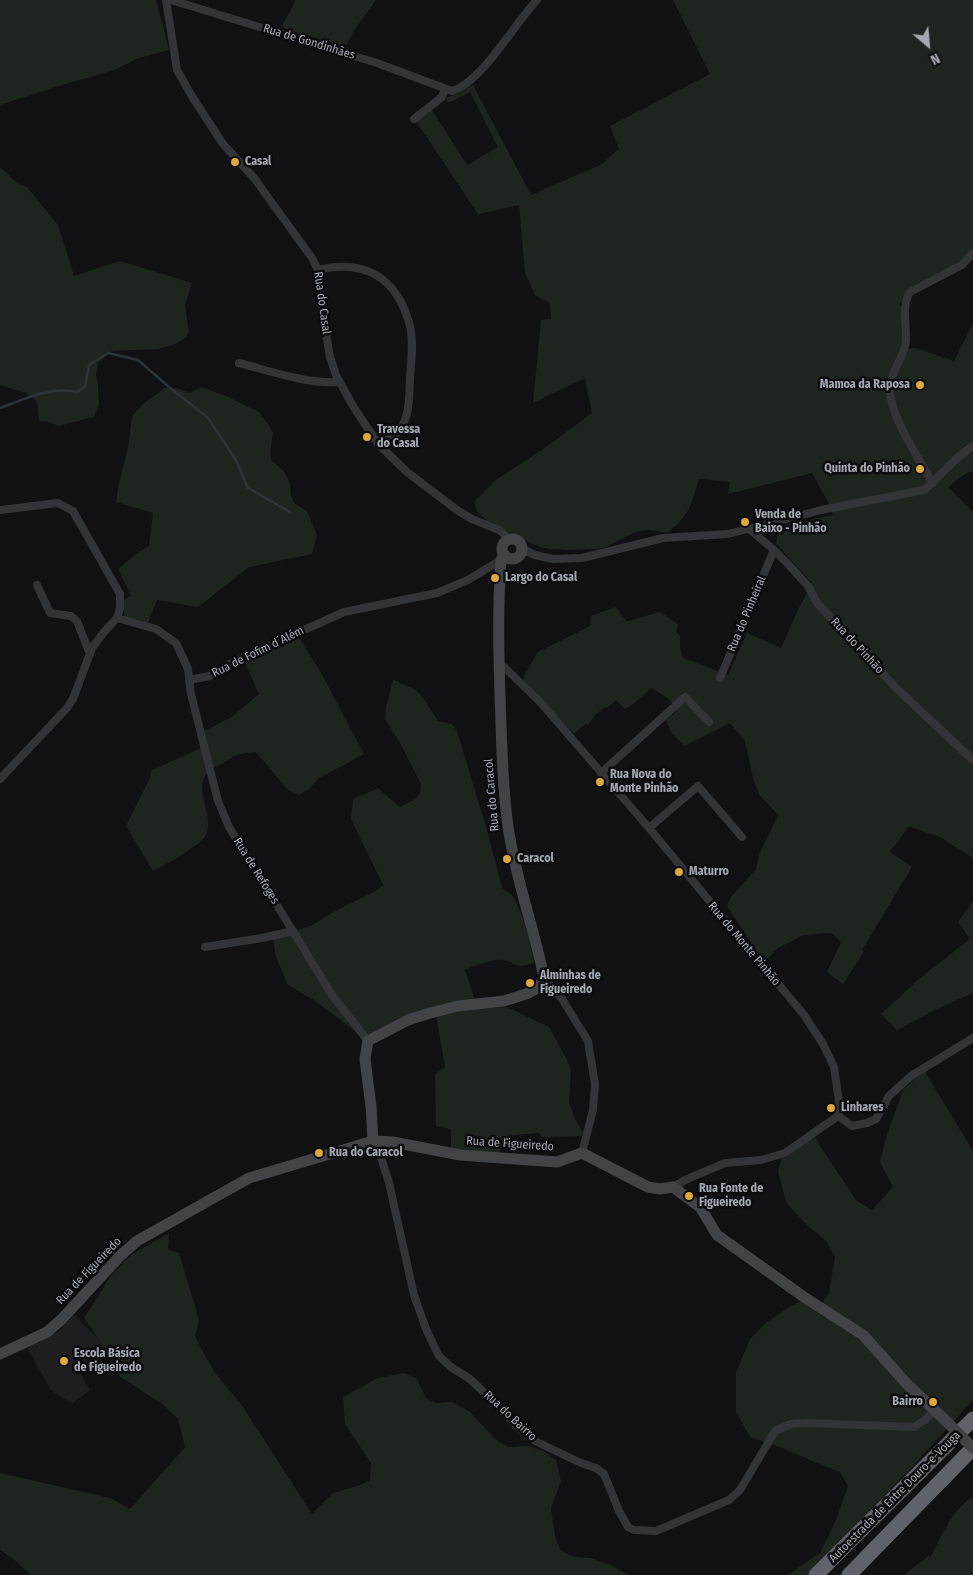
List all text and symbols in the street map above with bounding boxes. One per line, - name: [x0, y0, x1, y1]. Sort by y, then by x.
- north arrow: [903, 20, 953, 70]
- street label: Rua de Gondinhães: [261, 21, 357, 63]
- text: N: [927, 49, 943, 68]
- place label: Casal: [245, 155, 271, 169]
- marker: Casal: [229, 156, 241, 168]
- street label: Rua do Casal: [310, 271, 334, 335]
- place label: Mamoa da Raposa: [820, 378, 910, 392]
- marker: Mamoa da Raposa: [914, 379, 926, 391]
- place label: Travessa do Casal: [377, 423, 420, 451]
- marker: Travessa do Casal: [361, 431, 373, 443]
- place label: Quinta do Pinhão: [824, 462, 910, 476]
- marker: Quinta do Pinhão: [914, 463, 926, 475]
- place label: Venda de Baixo - Pinhão: [755, 508, 827, 536]
- marker: Venda de Baixo - Pinhão: [739, 516, 751, 528]
- place label: Largo do Casal: [505, 571, 577, 585]
- marker: Largo do Casal: [489, 572, 501, 584]
- street label: Rua do Pinheiral: [725, 574, 769, 654]
- street label: Rua do Pinhão: [827, 615, 887, 677]
- street label: Rua de Fofim d´Além: [210, 623, 306, 681]
- street label: Rua do Caracol: [482, 758, 502, 832]
- place label: Rua Nova do Monte Pinhão: [610, 768, 679, 796]
- marker: Rua Nova do Monte Pinhão: [594, 776, 606, 788]
- street label: Rua de Refoges: [230, 835, 282, 907]
- place label: Caracol: [517, 852, 554, 866]
- marker: Caracol: [501, 853, 513, 865]
- place label: Maturro: [689, 865, 729, 879]
- marker: Maturro: [673, 866, 685, 878]
- street label: Rua do Monte Pinhão: [705, 899, 783, 989]
- place label: Alminhas de Figueiredo: [540, 969, 601, 997]
- marker: Alminhas de Figueiredo: [524, 977, 536, 989]
- place label: Linhares: [841, 1101, 884, 1115]
- marker: Linhares: [825, 1102, 837, 1114]
- street label: Rua de Figueiredo: [466, 1134, 554, 1154]
- place label: Rua do Caracol: [329, 1146, 403, 1160]
- marker: Rua do Caracol: [313, 1147, 325, 1159]
- place label: Rua Fonte de Figueiredo: [699, 1182, 763, 1210]
- marker: Rua Fonte de Figueiredo: [683, 1190, 695, 1202]
- street label: Rua de Figueiredo: [53, 1234, 125, 1308]
- place label: Escola Básica de Figueiredo: [74, 1347, 142, 1375]
- marker: Escola Básica de Figueiredo: [58, 1355, 70, 1367]
- street label: Rua do Bairro: [481, 1388, 539, 1444]
- place label: Bairro: [892, 1395, 923, 1409]
- marker: Bairro: [927, 1396, 939, 1408]
- street label: Autoestrada de Entre Douro-e-Vouga: [826, 1428, 964, 1566]

